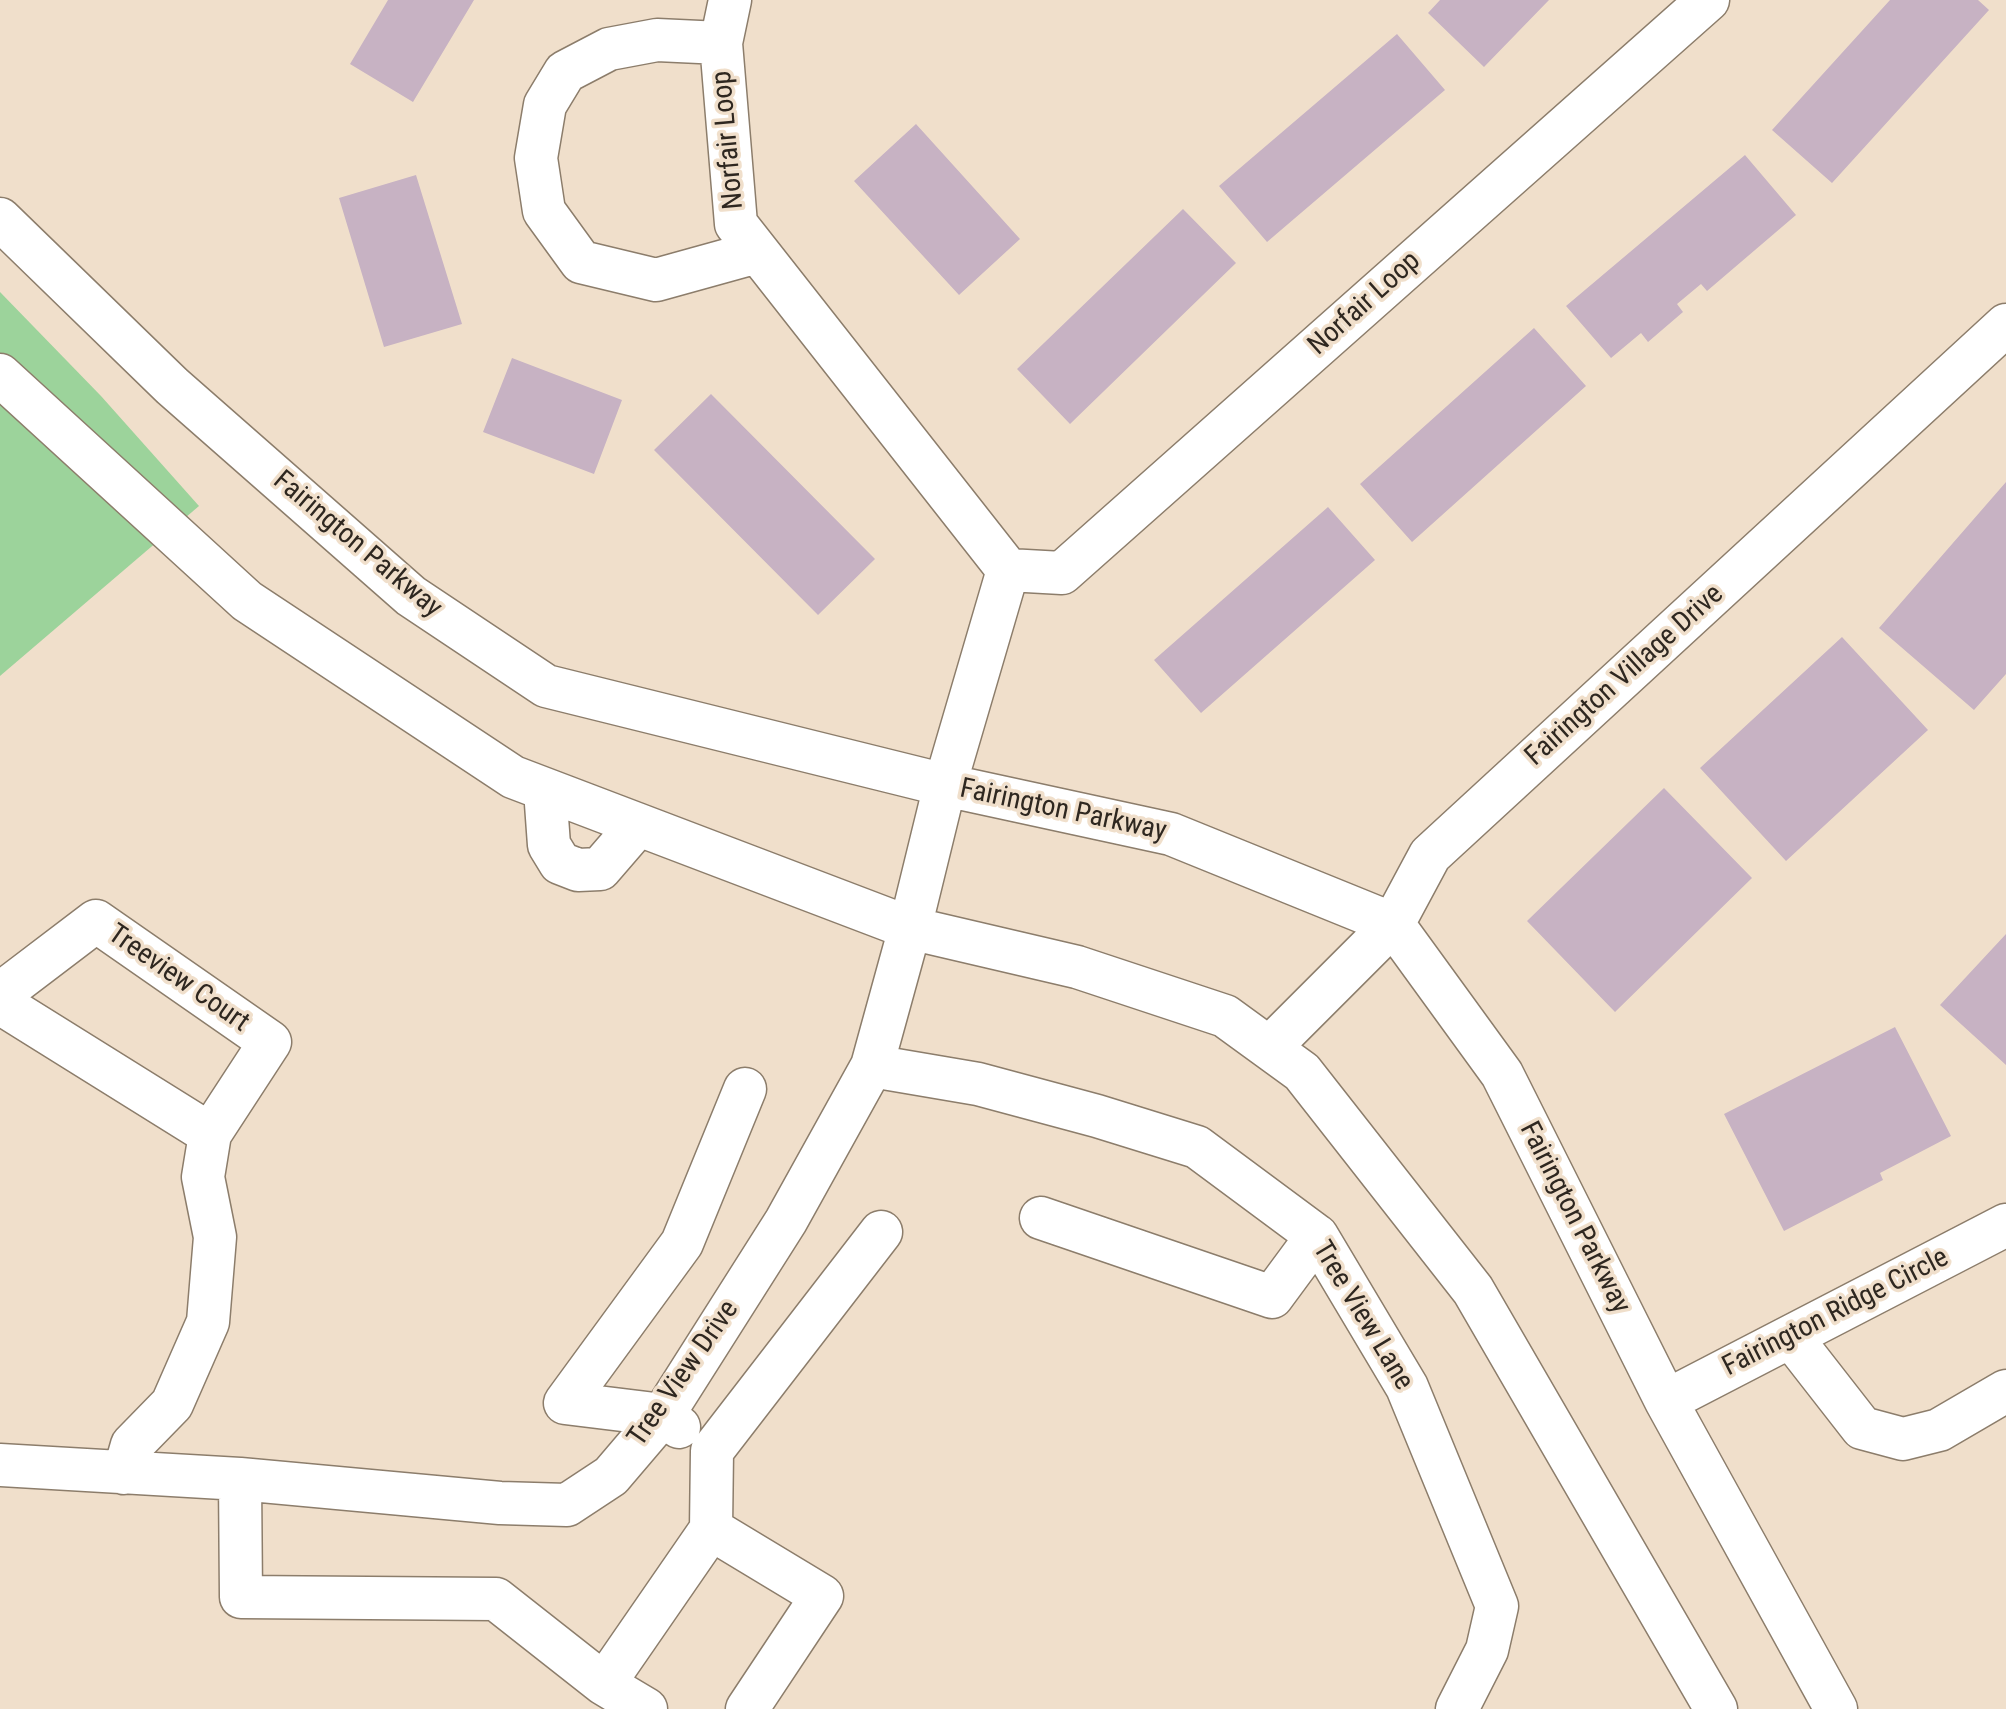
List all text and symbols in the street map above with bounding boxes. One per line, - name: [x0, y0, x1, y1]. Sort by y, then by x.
- street label: Norfair Loop: [706, 69, 752, 211]
- street label: Norfair Loop: [1302, 245, 1428, 363]
- street label: Fairington Parkway: [266, 465, 448, 625]
- street label: Fairington Village Drive: [1519, 578, 1731, 774]
- street label: Fairington Parkway: [957, 773, 1169, 849]
- street label: Treeview Court: [101, 918, 255, 1040]
- street label: Fairington Parkway: [1511, 1117, 1637, 1319]
- street label: Tree View Lane: [1304, 1235, 1420, 1397]
- street label: Fairington Ridge Circle: [1718, 1242, 1954, 1384]
- street label: Tree View Drive: [621, 1295, 747, 1453]

